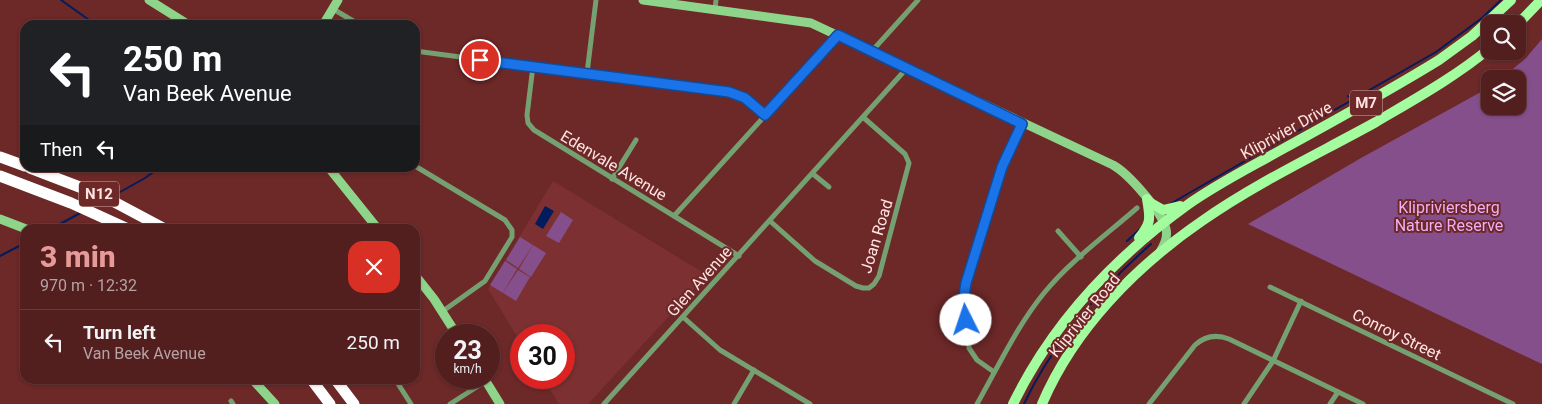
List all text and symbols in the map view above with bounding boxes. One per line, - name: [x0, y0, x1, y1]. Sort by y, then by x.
- map controls: [1481, 15, 1526, 115]
- button: search: [1481, 15, 1526, 60]
- text: 250 m: [123, 39, 222, 80]
- pin: [459, 39, 501, 81]
- icon: left: [40, 40, 105, 105]
- icon: arrive: [466, 46, 494, 74]
- button: layers: [1481, 70, 1526, 115]
- text: Van Beek Avenue: [123, 81, 292, 106]
- road number: M7: [1350, 90, 1382, 116]
- street label: Kliprivier Drive: [1237, 98, 1335, 163]
- street label: Edenvale Avenue: [557, 126, 670, 205]
- icon: left: [92, 135, 120, 163]
- text: Then: [40, 138, 82, 161]
- road number: N12: [79, 182, 119, 206]
- street label: Joan Road: [856, 197, 897, 275]
- park label: Klipriviersberg Nature Reserve: [1395, 198, 1503, 235]
- text: 3 min: [40, 239, 116, 274]
- button: close: [348, 241, 400, 293]
- street label: Glen Avenue: [663, 242, 736, 321]
- street label: Kliprivier Road: [1045, 270, 1124, 361]
- text: 970 m · 12:32: [40, 276, 137, 295]
- position arrow: [939, 293, 991, 345]
- street label: Conroy Street: [1349, 305, 1444, 364]
- text: Turn left: [83, 321, 156, 344]
- speed limit sign: 30: [510, 324, 575, 389]
- icon: left: [40, 328, 68, 356]
- text: 250 m: [347, 331, 400, 354]
- text: 23: [453, 336, 482, 365]
- text: Van Beek Avenue: [83, 344, 206, 363]
- text: km/h: [453, 362, 482, 376]

